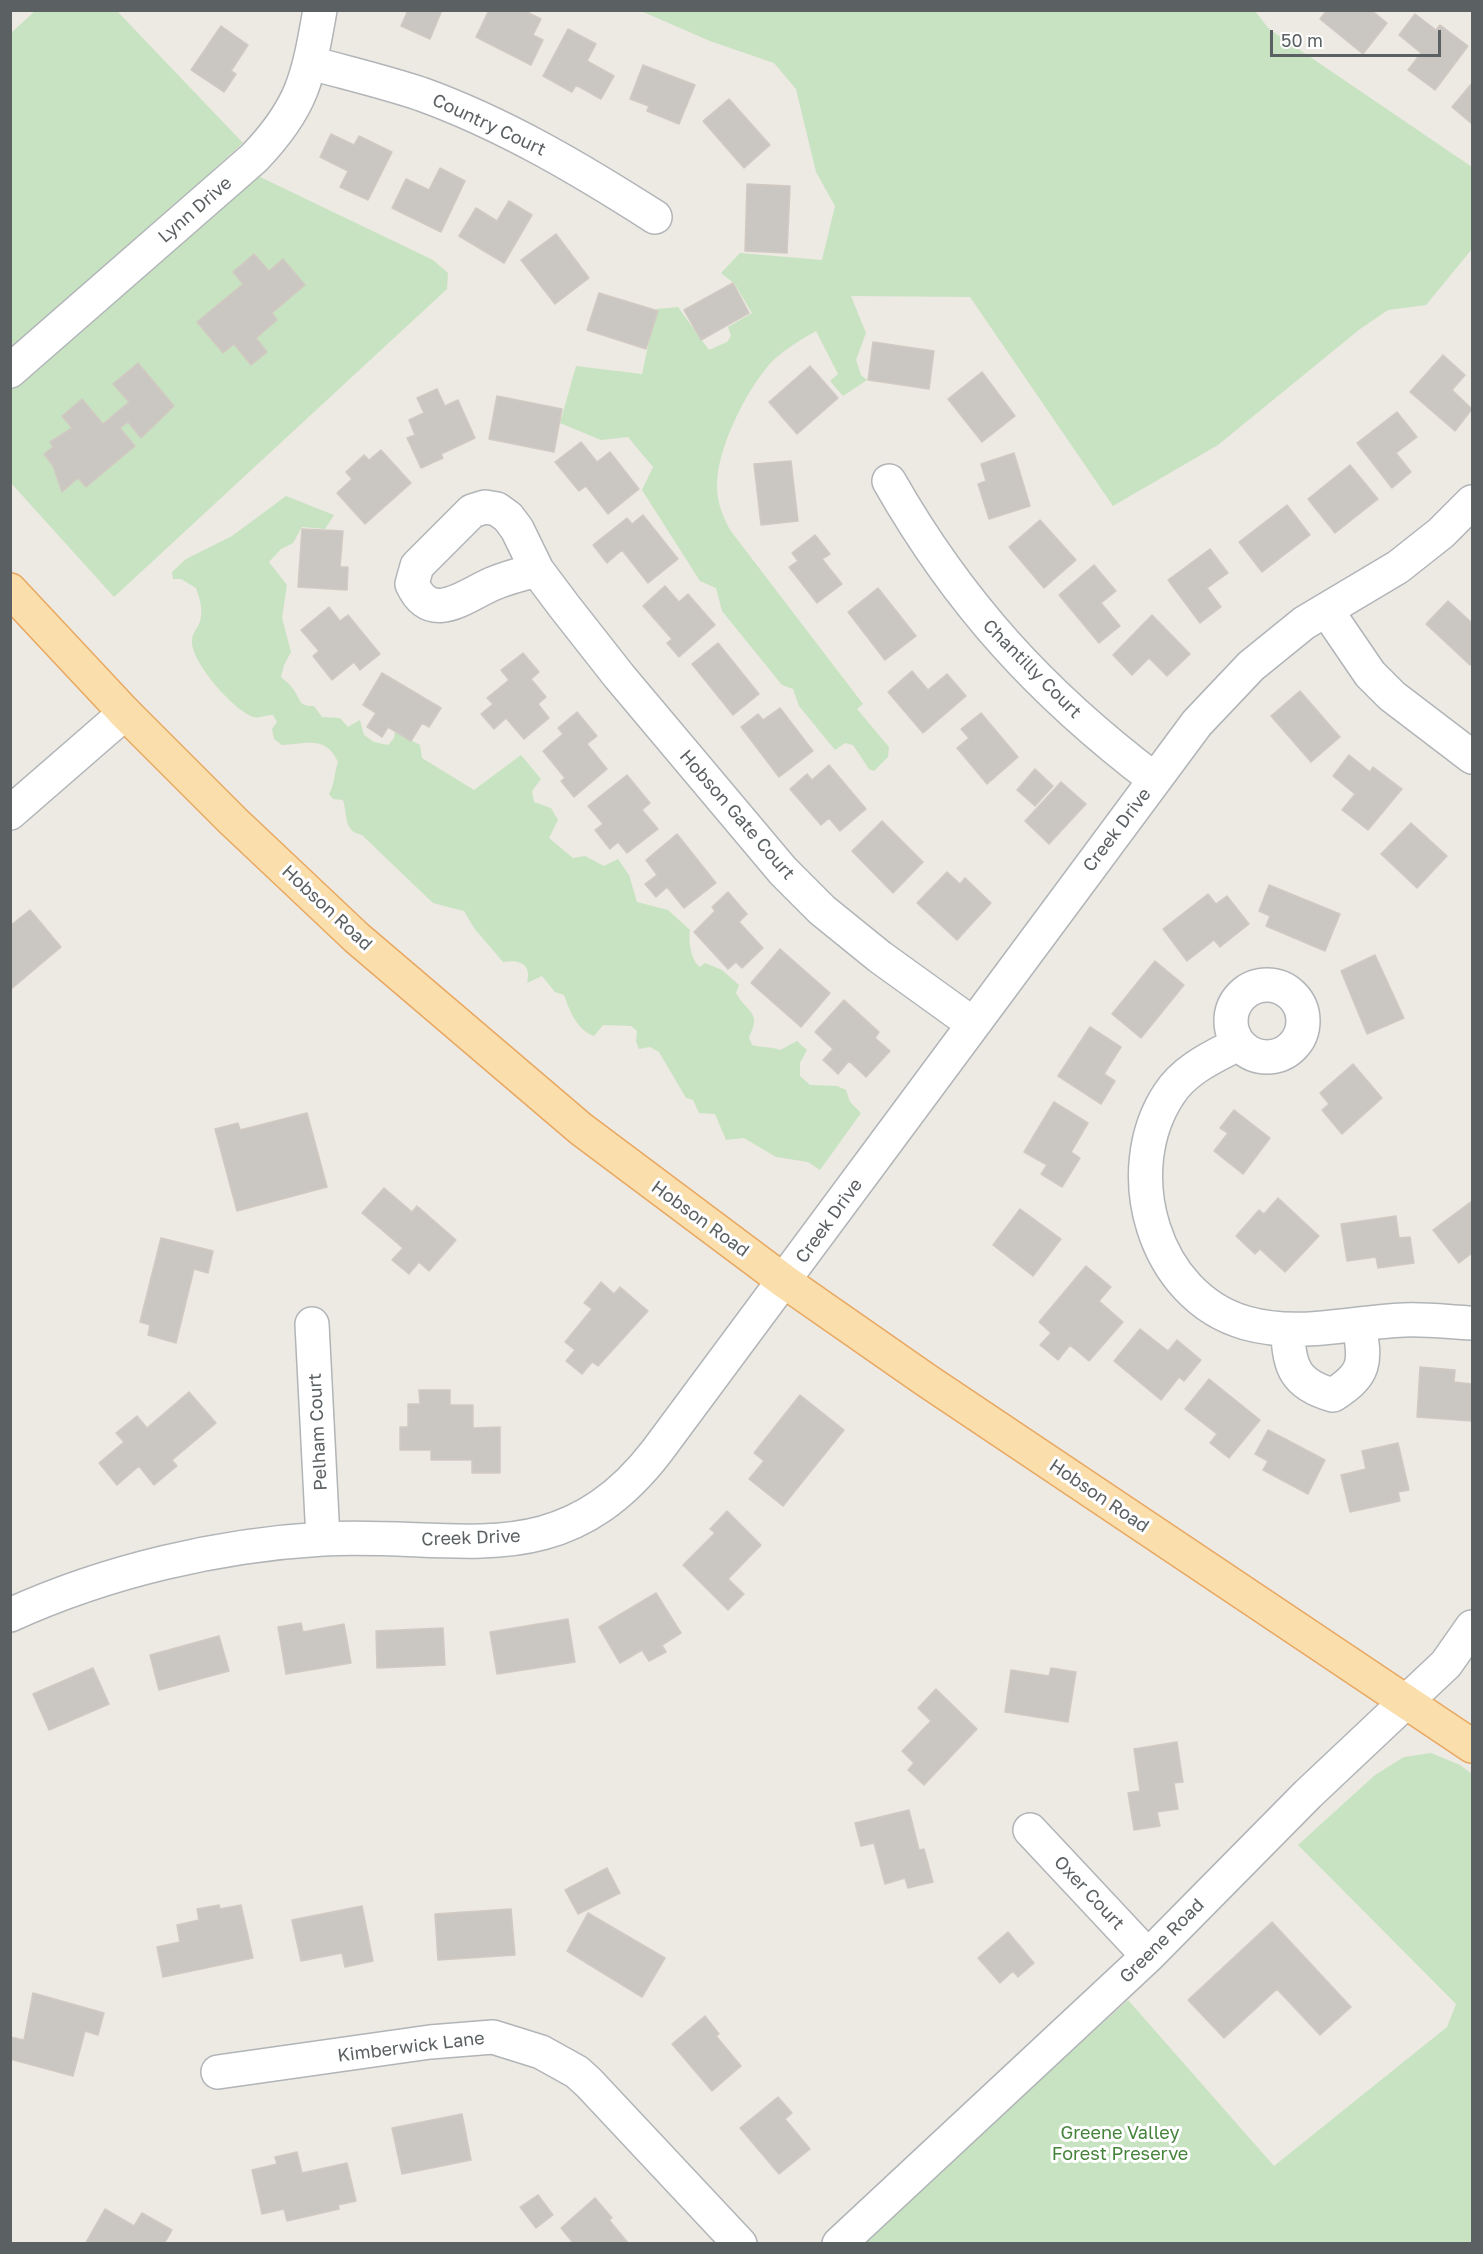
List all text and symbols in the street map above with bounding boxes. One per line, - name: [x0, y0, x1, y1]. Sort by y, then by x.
- scale bar: [1273, 18, 1444, 56]
- text: 50 m: [1281, 29, 1323, 51]
- street label: Country Court: [429, 89, 549, 161]
- street label: Lynn Drive: [154, 172, 236, 248]
- street label: Chantilly Court: [978, 615, 1086, 723]
- street label: Hobson Gate Court: [675, 746, 799, 884]
- street label: Creek Drive: [1079, 784, 1155, 876]
- street label: Hobson Road: [277, 861, 377, 955]
- street label: Creek Drive: [791, 1175, 867, 1267]
- street label: Hobson Road: [647, 1176, 753, 1262]
- street label: Pelham Court: [304, 1373, 332, 1491]
- street label: Hobson Road: [1045, 1455, 1153, 1537]
- street label: Creek Drive: [421, 1525, 521, 1551]
- street label: Oxer Court: [1049, 1852, 1129, 1934]
- street label: Greene Road: [1115, 1894, 1209, 1988]
- street label: Kimberwick Lane: [336, 2027, 486, 2067]
- park label: Greene Valley Forest Preserve: [1052, 2122, 1188, 2164]

